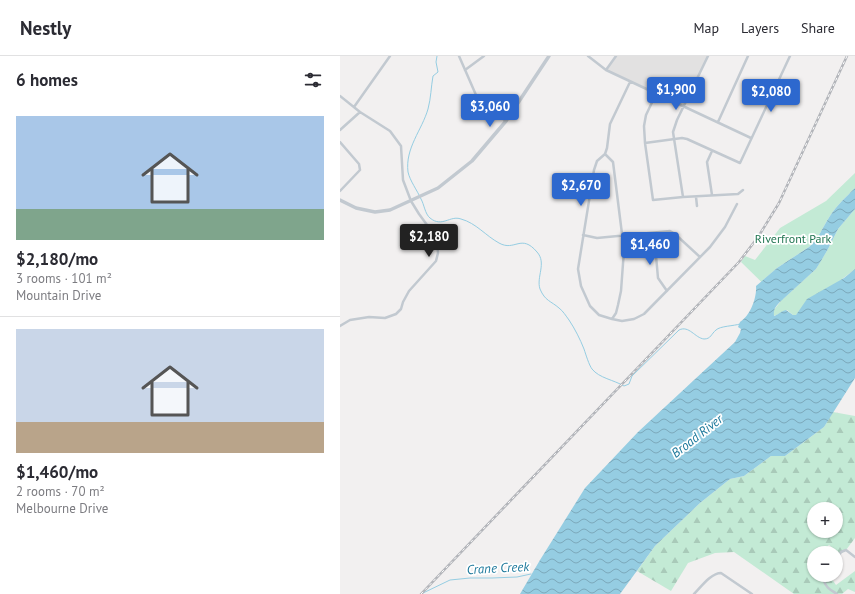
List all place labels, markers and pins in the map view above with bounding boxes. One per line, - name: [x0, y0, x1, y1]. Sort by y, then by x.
- pin: $1,900: [643, 77, 709, 111]
- pin: $2,080: [738, 79, 804, 113]
- pin: $3,060: [457, 94, 523, 128]
- pin: $2,670: [548, 173, 614, 207]
- pin: $2,180: [396, 224, 462, 258]
- pin: $1,460: [617, 232, 683, 266]

